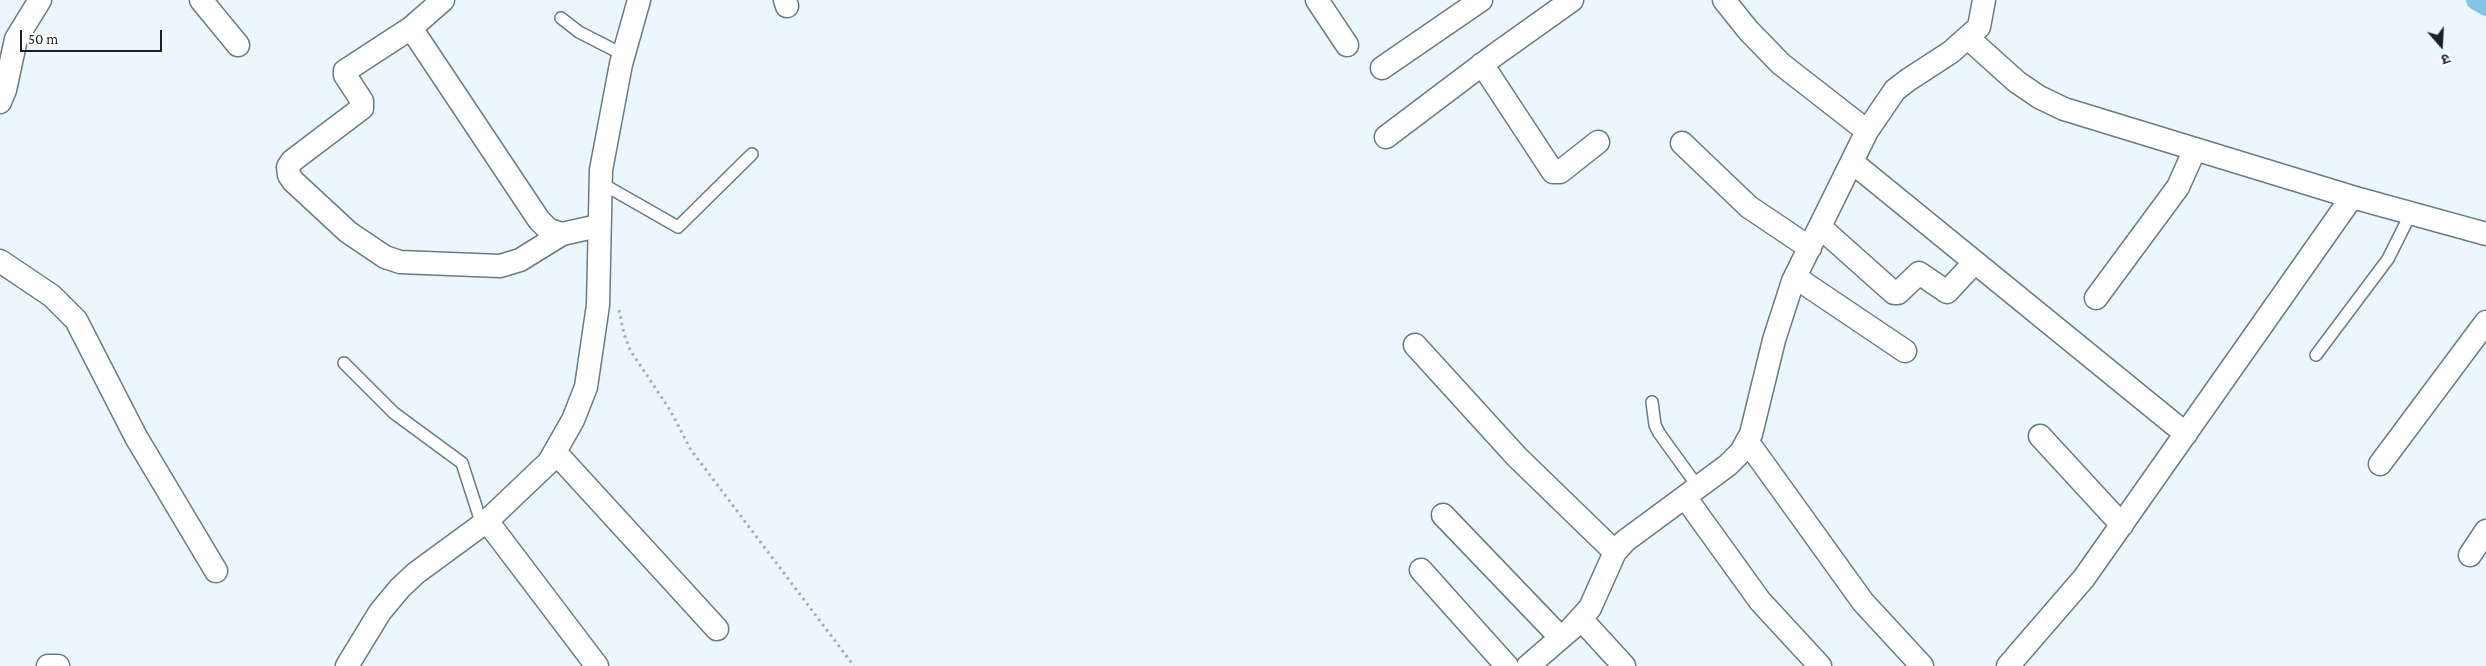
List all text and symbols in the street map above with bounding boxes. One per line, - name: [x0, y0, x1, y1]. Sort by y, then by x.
- scale bar: [22, 20, 165, 52]
- north arrow: [2416, 20, 2466, 70]
- text: 50 m: [28, 31, 58, 47]
- text: उ: [2439, 50, 2452, 68]

